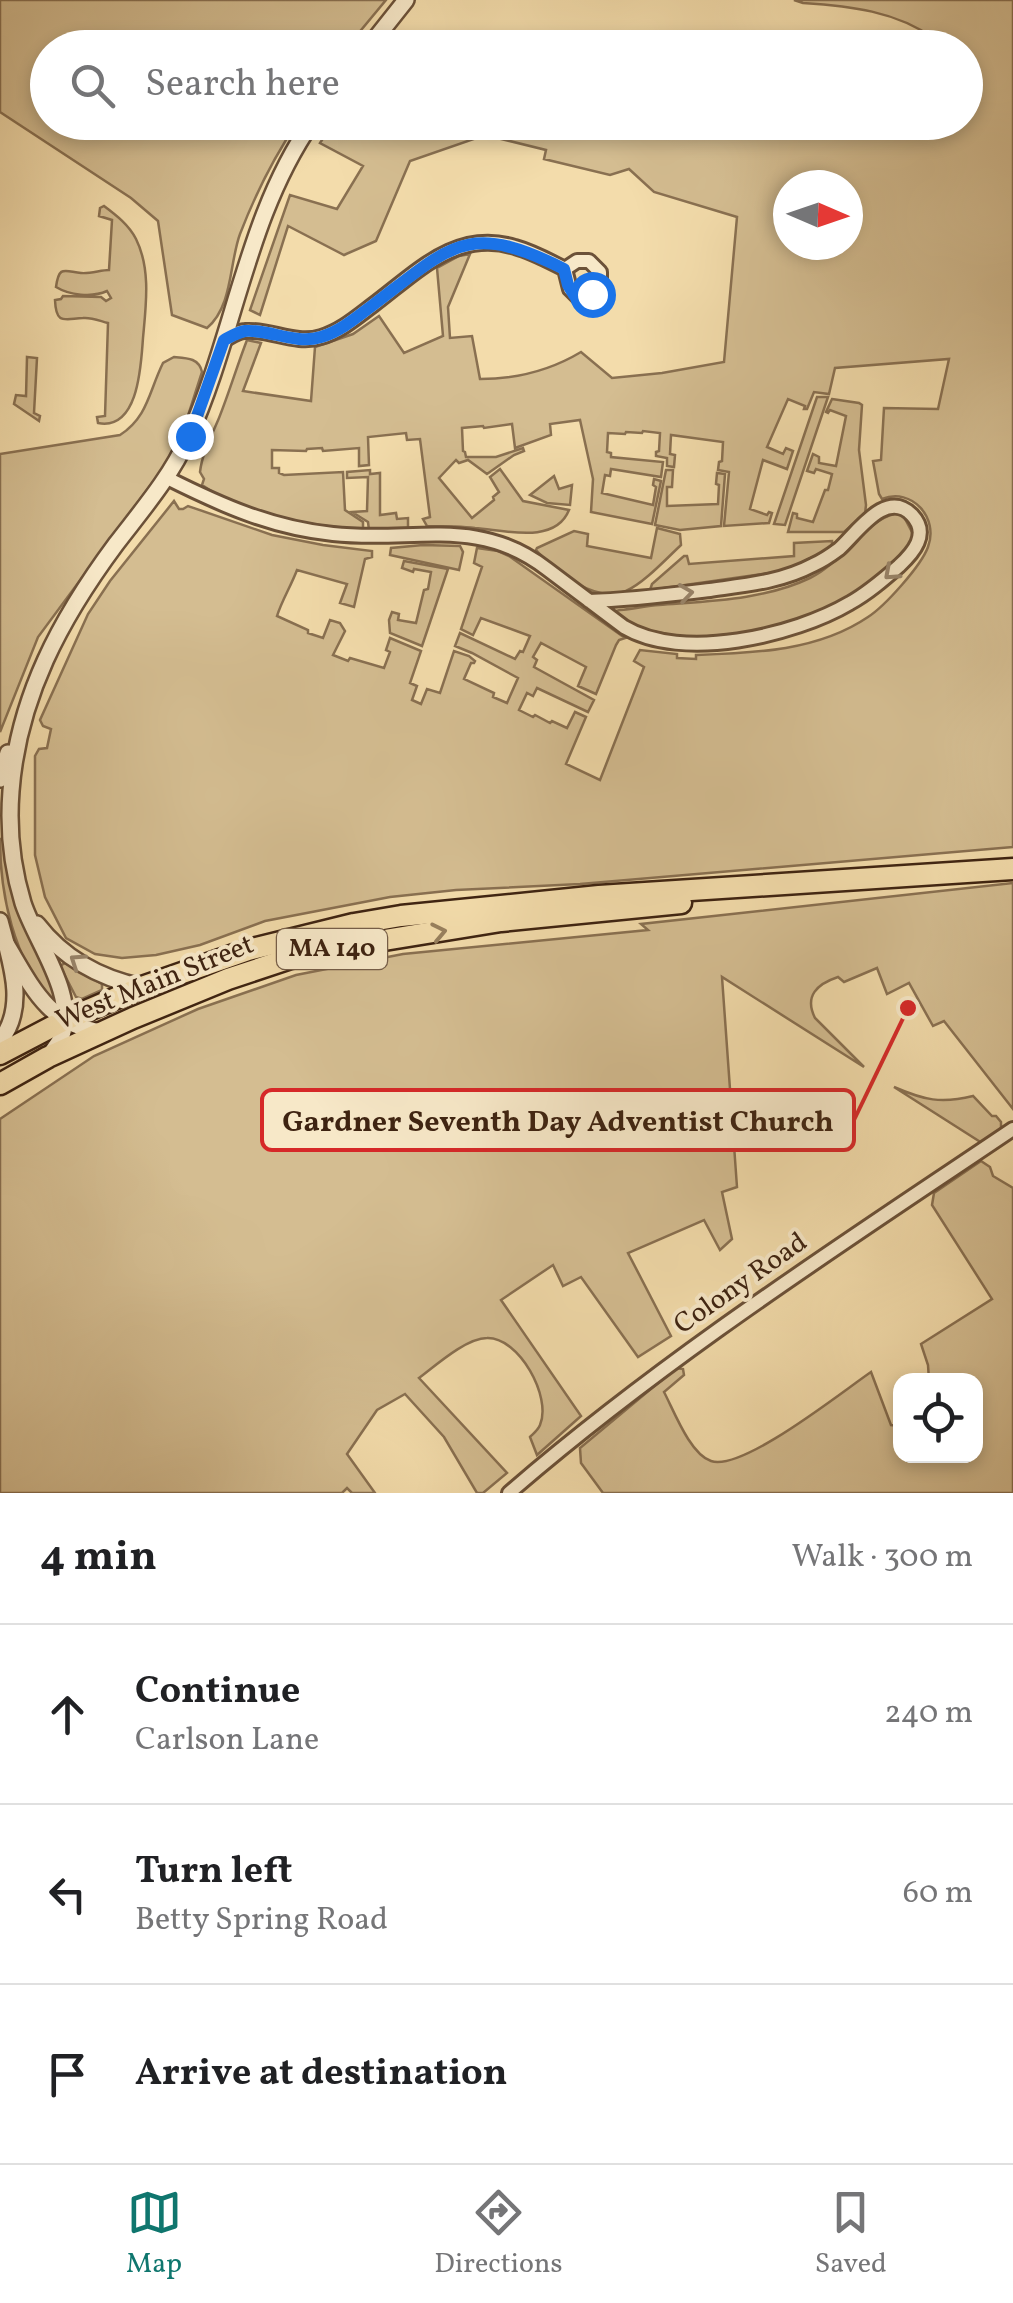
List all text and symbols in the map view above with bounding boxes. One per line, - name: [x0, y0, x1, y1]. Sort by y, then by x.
- search box: [30, 30, 983, 140]
- icon: search: [65, 58, 120, 113]
- text: Search here: [145, 59, 340, 112]
- north arrow: [773, 170, 863, 260]
- route start: [570, 272, 616, 318]
- route end: [168, 414, 214, 460]
- one-way arrow: [884, 561, 903, 579]
- one-way arrow: [678, 583, 694, 604]
- one-way arrow: [430, 922, 447, 943]
- street label: West Main Street: [50, 925, 260, 1041]
- road number: MA 140: [277, 929, 387, 969]
- one-way arrow: [69, 955, 88, 973]
- callout: Gardner Seventh Day Adventist Church: [262, 1090, 854, 1150]
- text: Gardner Seventh Day Adventist Church: [282, 1102, 834, 1144]
- street label: Colony Road: [666, 1224, 816, 1344]
- map controls: [893, 1373, 983, 1463]
- button: locate: [893, 1373, 983, 1463]
- text: 4 min: [40, 1529, 157, 1588]
- text: Walk · 300 m: [792, 1536, 973, 1580]
- text: Continue: [135, 1666, 300, 1719]
- icon: ahead: [40, 1687, 95, 1742]
- text: 240 m: [884, 1692, 973, 1736]
- text: Carlson Lane: [135, 1719, 319, 1763]
- text: Turn left: [135, 1846, 292, 1899]
- icon: left: [40, 1867, 95, 1922]
- text: 60 m: [903, 1872, 973, 1916]
- text: Betty Spring Road: [135, 1899, 388, 1943]
- icon: arrive: [40, 2047, 95, 2102]
- text: Arrive at destination: [135, 2048, 508, 2101]
- tab: Map: [126, 2185, 182, 2284]
- tab: Directions: [434, 2185, 563, 2284]
- tab: Saved: [815, 2185, 887, 2284]

